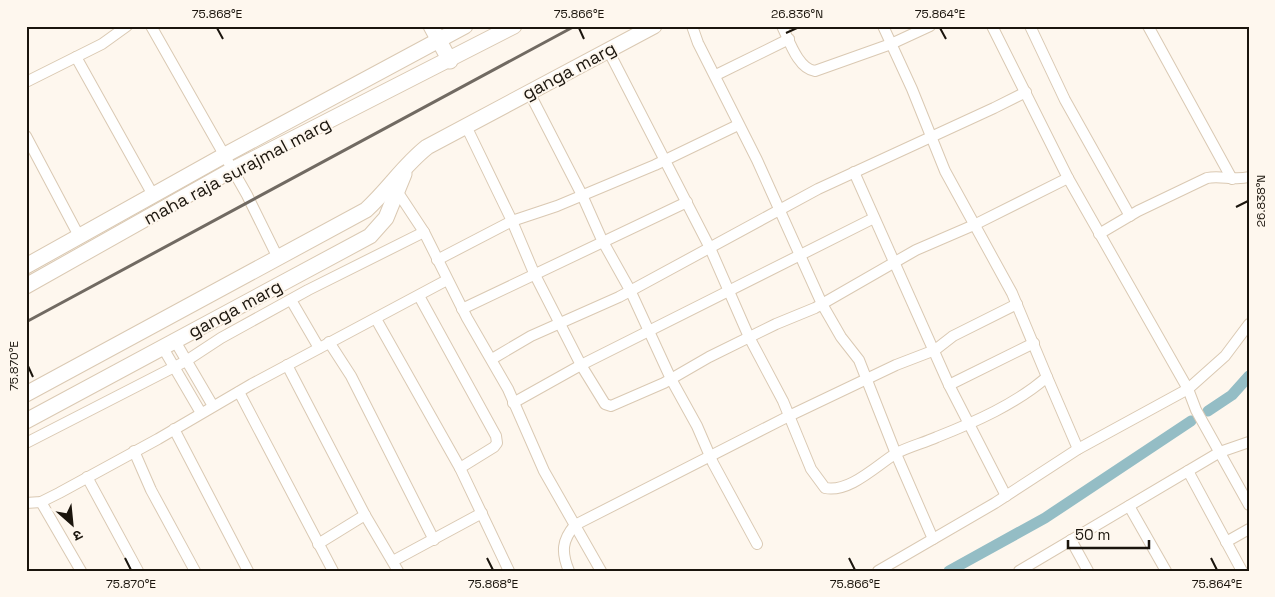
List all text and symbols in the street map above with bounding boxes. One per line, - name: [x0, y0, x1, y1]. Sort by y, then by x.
- text: 75.868°E: [192, 6, 243, 22]
- text: 75.866°E: [554, 6, 604, 22]
- text: 26.836°N: [771, 6, 823, 22]
- text: 75.864°E: [915, 6, 966, 22]
- street label: ganga marg: [518, 36, 620, 105]
- street label: maha raja surajmal marg: [139, 111, 334, 230]
- text: 26.838°N: [1253, 175, 1269, 227]
- street label: ganga marg: [184, 274, 286, 343]
- text: 75.870°E: [6, 341, 22, 391]
- north arrow: [48, 500, 98, 550]
- scale bar: [1068, 517, 1149, 549]
- text: 50 m: [1075, 525, 1110, 544]
- text: उ: [69, 526, 86, 546]
- text: 75.870°E: [106, 576, 156, 592]
- text: 75.868°E: [468, 576, 519, 592]
- text: 75.866°E: [830, 576, 880, 592]
- text: 75.864°E: [1192, 576, 1243, 592]

